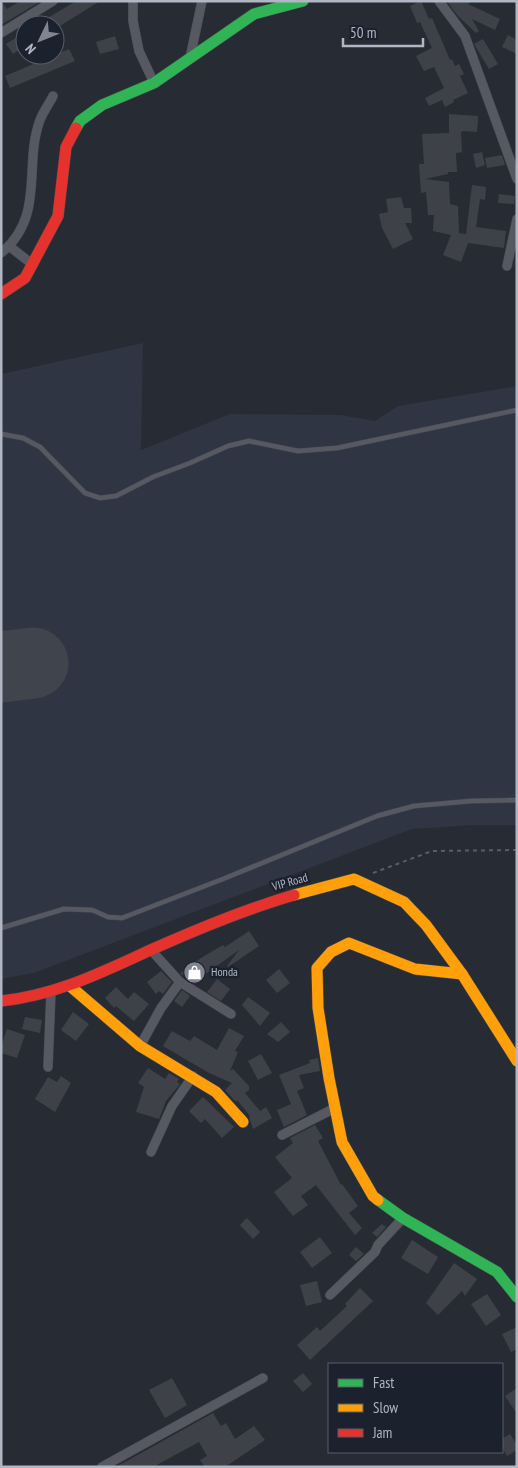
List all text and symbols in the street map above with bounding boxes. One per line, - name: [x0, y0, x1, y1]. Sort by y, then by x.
- north arrow: [15, 15, 65, 65]
- scale bar: [343, 15, 423, 47]
- text: 50 m: [350, 23, 376, 42]
- text: N: [21, 40, 40, 58]
- street label: VIP Road: [269, 869, 309, 894]
- shop icon: Honda: [183, 960, 207, 984]
- place label: Honda: [211, 964, 238, 979]
- legend: [328, 1363, 503, 1453]
- text: Fast: [373, 1373, 394, 1392]
- text: Slow: [373, 1398, 398, 1417]
- text: Jam: [372, 1423, 392, 1442]

